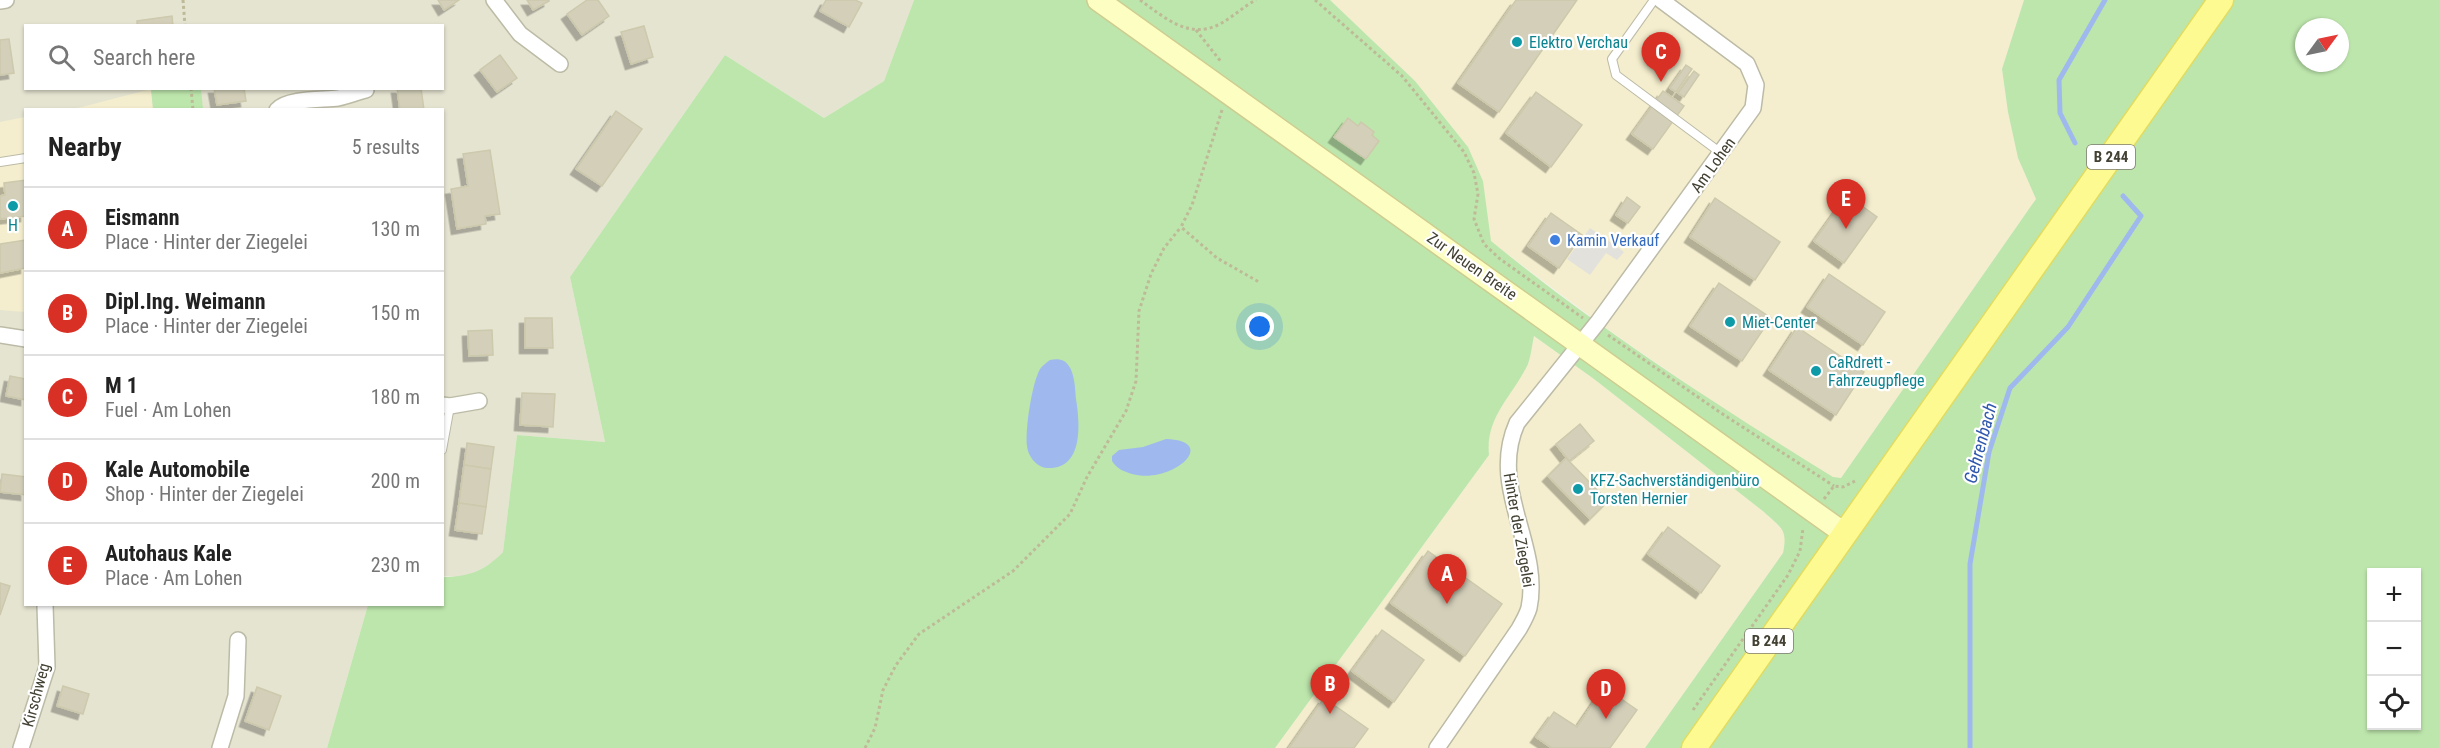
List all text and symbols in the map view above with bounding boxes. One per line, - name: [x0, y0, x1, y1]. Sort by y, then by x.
- north arrow: [2295, 18, 2349, 72]
- search box: [24, 24, 444, 90]
- pin: C: [1642, 32, 1680, 82]
- place label: Elektro Verchau: [1529, 33, 1628, 52]
- marker: Elektro Verchau: [1510, 35, 1524, 49]
- icon: search: [45, 41, 78, 74]
- text: Search here: [93, 45, 195, 70]
- text: Nearby: [48, 132, 122, 162]
- street label: Am Lohen: [1687, 134, 1739, 196]
- text: 5 results: [352, 135, 420, 159]
- road number: B 244: [2087, 145, 2135, 169]
- pin: E: [1826, 180, 1866, 229]
- marker: H: [6, 199, 20, 213]
- text: Eismann: [105, 205, 180, 230]
- place label: H: [8, 216, 18, 235]
- text: A: [62, 217, 73, 241]
- text: 130 m: [371, 217, 420, 241]
- street label: Zur Neuen Breite: [1423, 228, 1521, 304]
- text: Place · Hinter der Ziegelei: [105, 230, 308, 254]
- place label: Kamin Verkauf: [1567, 231, 1659, 250]
- marker: Kamin Verkauf: [1548, 233, 1562, 247]
- text: Dipl.Ing. Weimann: [105, 289, 266, 314]
- text: B: [62, 301, 73, 325]
- text: 150 m: [371, 301, 420, 325]
- your location: [1245, 312, 1274, 341]
- place label: Miet-Center: [1742, 313, 1816, 332]
- text: Place · Hinter der Ziegelei: [105, 314, 308, 338]
- marker: Miet-Center: [1723, 315, 1737, 329]
- place label: CaRdrett - Fahrzeugpflege: [1828, 353, 1925, 390]
- marker: CaRdrett - Fahrzeugpflege: [1809, 364, 1823, 378]
- text: M 1: [105, 373, 138, 398]
- text: C: [62, 385, 73, 409]
- text: 180 m: [371, 385, 420, 409]
- text: Fuel · Am Lohen: [105, 398, 232, 422]
- water label: Gehrenbach: [1959, 401, 2001, 485]
- text: Kale Automobile: [105, 457, 250, 482]
- text: D: [62, 469, 73, 493]
- text: 200 m: [371, 469, 420, 493]
- street label: Hinter der Ziegelei: [1500, 471, 1538, 589]
- place label: KFZ-Sachverständigenbüro Torsten Hernier: [1590, 471, 1760, 508]
- text: Shop · Hinter der Ziegelei: [105, 482, 304, 506]
- marker: KFZ-Sachverständigenbüro Torsten Hernier: [1571, 482, 1585, 496]
- text: Autohaus Kale: [105, 541, 232, 566]
- text: E: [63, 553, 72, 577]
- text: 230 m: [371, 553, 420, 577]
- pin: A: [1428, 554, 1466, 604]
- text: Place · Am Lohen: [105, 566, 242, 590]
- map controls: [2367, 568, 2421, 730]
- button: +: [2367, 568, 2421, 622]
- button: −: [2367, 622, 2421, 676]
- road number: B 244: [1745, 629, 1793, 653]
- street label: Kirschweg: [18, 661, 54, 729]
- pin: B: [1310, 664, 1350, 714]
- pin: D: [1586, 670, 1626, 719]
- button: locate: [2367, 676, 2421, 730]

